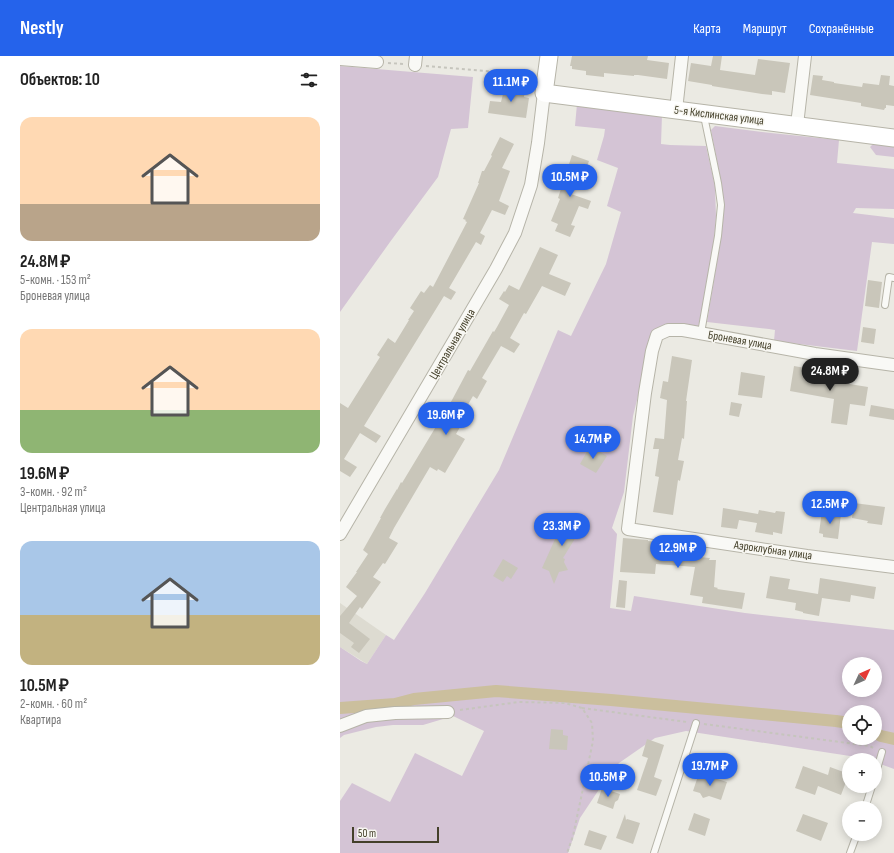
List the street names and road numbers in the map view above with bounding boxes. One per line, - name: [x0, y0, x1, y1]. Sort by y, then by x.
- street label: 5-я Кислинская улица: [673, 103, 765, 128]
- street label: Центральная улица: [426, 306, 479, 382]
- street label: Броневая улица: [707, 327, 773, 354]
- street label: Аэроклубная улица: [732, 537, 813, 563]

